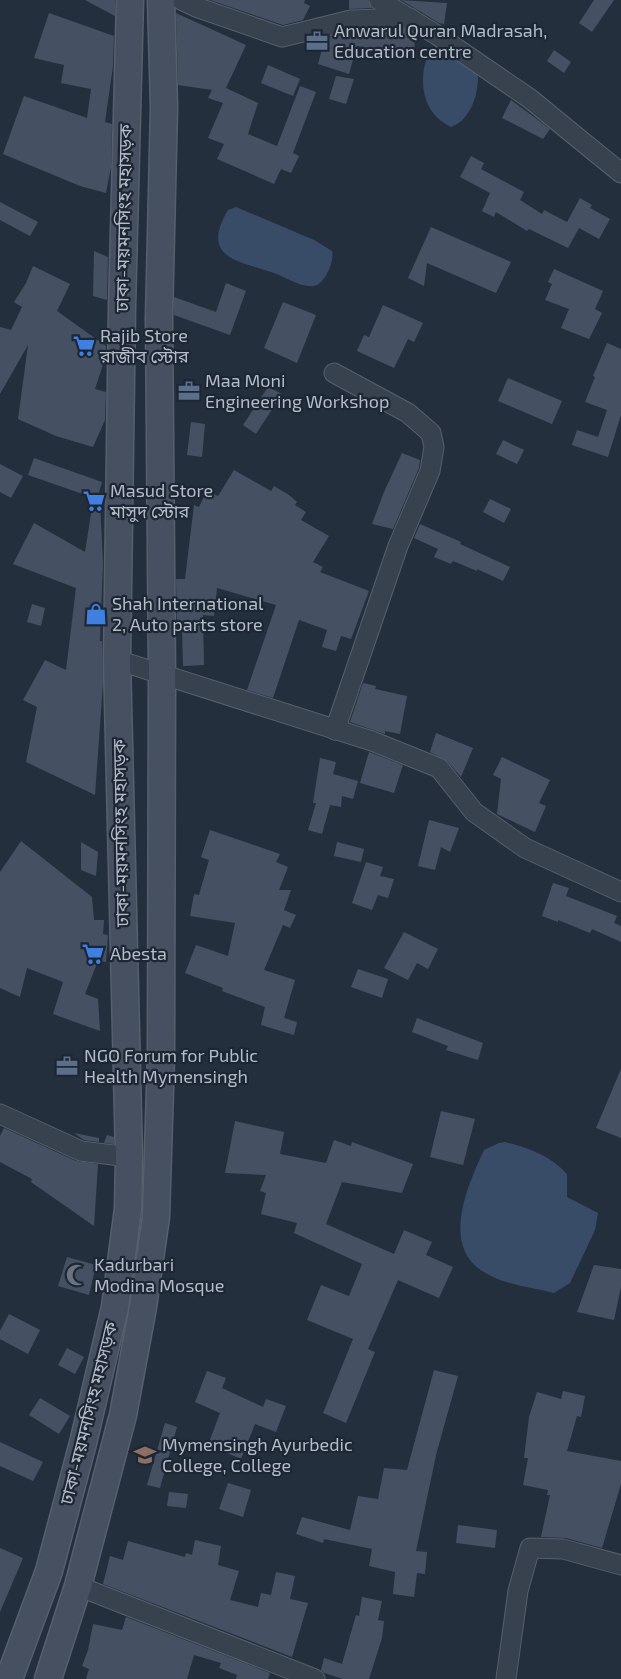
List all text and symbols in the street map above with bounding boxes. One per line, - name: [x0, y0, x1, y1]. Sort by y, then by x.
- place label: Anwarul Quran Madrasah, Education centre: [334, 19, 547, 62]
- office icon: Anwarul Quran Madrasah, Education centre: [304, 28, 330, 54]
- street label: ঢাকা-ময়মনসিংহ মহাসড়ক: [110, 124, 136, 313]
- place label: Rajib Store রাজীব স্টোর: [99, 324, 189, 367]
- supermarket icon: Rajib Store রাজীব স্টোর: [71, 333, 97, 359]
- place label: Maa Moni Engineering Workshop: [205, 369, 389, 412]
- office icon: Maa Moni Engineering Workshop: [176, 378, 202, 404]
- place label: Masud Store মাসুদ স্টোর: [109, 479, 213, 523]
- supermarket icon: Masud Store মাসুদ স্টোর: [81, 488, 107, 514]
- place label: Shah International 2, Auto parts store: [112, 592, 264, 635]
- shop icon: Shah International 2, Auto parts store: [83, 601, 109, 627]
- street label: ঢাকা-ময়মনসিংহ মহাসড়ক: [107, 739, 133, 928]
- supermarket icon: Abesta: [80, 941, 106, 967]
- place label: Abesta: [110, 942, 167, 964]
- place label: NGO Forum for Public Health Mymensingh: [84, 1044, 258, 1087]
- office icon: NGO Forum for Public Health Mymensingh: [54, 1053, 80, 1079]
- place label: Kadurbari Modina Mosque: [94, 1253, 224, 1296]
- mosque icon: Kadurbari Modina Mosque: [64, 1262, 90, 1288]
- street label: ঢাকা-ময়মনসিংহ মহাসড়ক: [54, 1319, 122, 1507]
- place label: Mymensingh Ayurbedic College, College: [162, 1433, 353, 1476]
- school or university icon: Mymensingh Ayurbedic College, College: [132, 1442, 158, 1468]

